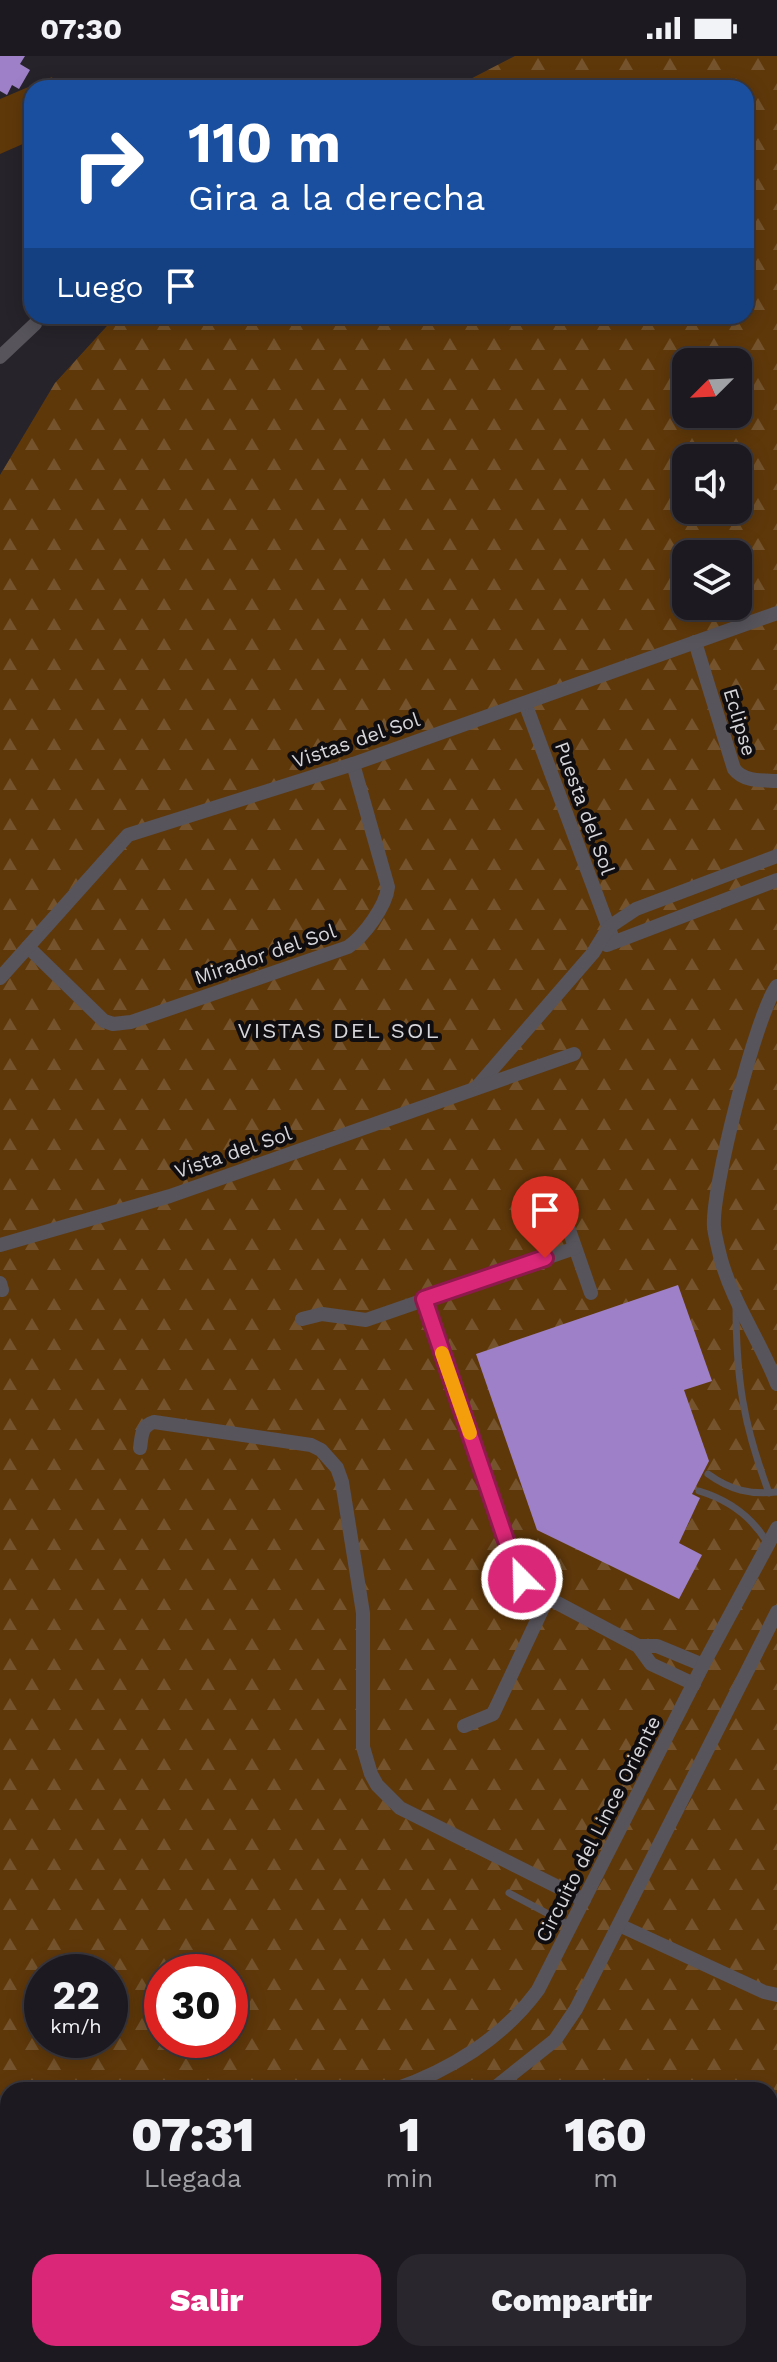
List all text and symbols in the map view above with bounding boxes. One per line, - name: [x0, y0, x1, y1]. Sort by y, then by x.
- text: 07:30: [40, 11, 122, 46]
- text: 110 m: [188, 110, 341, 176]
- icon: right: [56, 112, 160, 216]
- text: Gira a la derecha: [188, 177, 485, 219]
- icon: arrive: [159, 264, 203, 308]
- text: Luego: [56, 269, 143, 304]
- north arrow: [672, 348, 752, 428]
- map controls: [672, 348, 752, 620]
- button: sound: [672, 444, 752, 524]
- button: layers: [672, 540, 752, 620]
- street label: Eclipse: [718, 685, 762, 759]
- street label: Vistas del Sol: [289, 707, 423, 773]
- street label: Puesta del Sol: [550, 738, 620, 878]
- street label: Mirador del Sol: [191, 919, 339, 989]
- district label: VISTAS DEL SOL: [237, 1018, 441, 1043]
- street label: Vista del Sol: [171, 1121, 295, 1183]
- pin: [511, 1176, 579, 1258]
- icon: arrive: [523, 1188, 567, 1232]
- position arrow: [480, 1537, 564, 1621]
- street label: Circuito del Lince Oriente: [530, 1712, 666, 1946]
- speed limit sign: 30: [144, 1954, 248, 2058]
- text: 22: [52, 1972, 100, 2019]
- text: km/h: [50, 2014, 102, 2038]
- text: 07:31: [131, 2106, 255, 2163]
- text: 1: [399, 2106, 420, 2163]
- text: 160: [565, 2106, 647, 2163]
- text: Llegada: [144, 2163, 242, 2193]
- text: min: [386, 2163, 433, 2193]
- text: m: [593, 2163, 618, 2193]
- button: Salir: [32, 2254, 381, 2346]
- button: Compartir: [397, 2254, 746, 2346]

